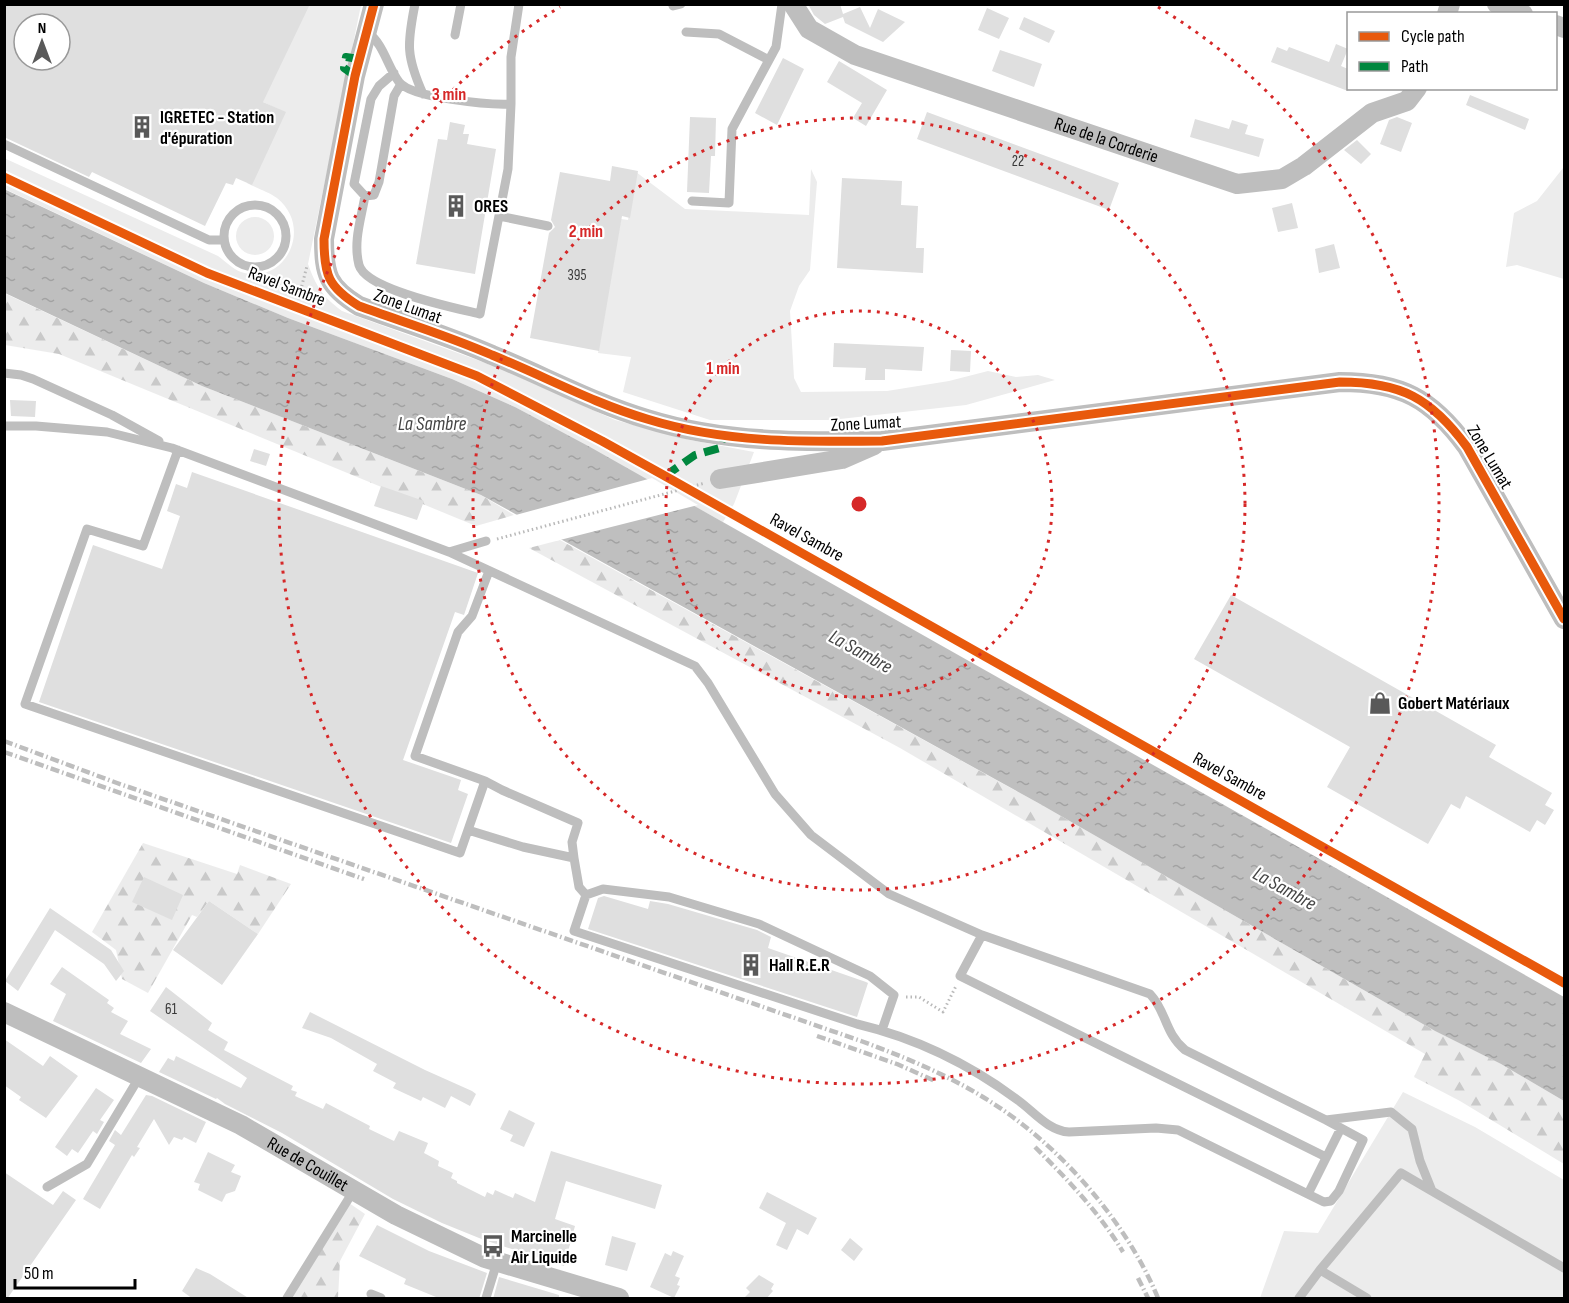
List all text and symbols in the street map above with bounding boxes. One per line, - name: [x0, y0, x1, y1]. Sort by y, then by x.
- north arrow: [12, 12, 72, 72]
- legend: [1347, 12, 1557, 90]
- text: N: [38, 19, 46, 38]
- text: Cycle path: [1401, 26, 1465, 47]
- text: Path: [1401, 56, 1429, 77]
- text: 3 min: [432, 84, 466, 105]
- place label: IGRETEC - Station d'épuration: [160, 107, 274, 149]
- street label: Rue de la Corderie: [1052, 113, 1161, 168]
- building icon: IGRETEC - Station d'épuration: [129, 114, 155, 140]
- house number: 22: [1012, 152, 1024, 171]
- building icon: ORES: [443, 193, 469, 219]
- place label: ORES: [474, 196, 508, 217]
- text: 2 min: [569, 221, 603, 242]
- street label: Ravel Sambre: [245, 262, 328, 311]
- house number: 395: [568, 266, 586, 285]
- street label: Zone Lumat: [371, 285, 445, 329]
- text: 1 min: [706, 358, 740, 379]
- street label: Zone Lumat: [830, 411, 902, 436]
- water label: La Sambre: [398, 412, 466, 436]
- street label: Zone Lumat: [1462, 422, 1517, 493]
- centre of rings: [849, 494, 869, 514]
- street label: Ravel Sambre: [766, 509, 847, 566]
- water label: La Sambre: [825, 625, 896, 679]
- shop icon: Gobert Matériaux: [1367, 690, 1393, 716]
- place label: Gobert Matériaux: [1398, 693, 1510, 714]
- street label: Ravel Sambre: [1189, 748, 1270, 805]
- water label: La Sambre: [1249, 862, 1320, 916]
- building icon: Hall R.E.R: [738, 952, 764, 978]
- place label: Hall R.E.R: [769, 955, 830, 976]
- house number: 61: [165, 1000, 178, 1019]
- street label: Rue de Couillet: [264, 1133, 352, 1196]
- place label: Marcinelle Air Liquide: [510, 1226, 577, 1268]
- bus stop icon: Marcinelle Air Liquide: [480, 1233, 506, 1259]
- scale bar: [15, 1252, 135, 1290]
- text: 50 m: [24, 1263, 54, 1284]

